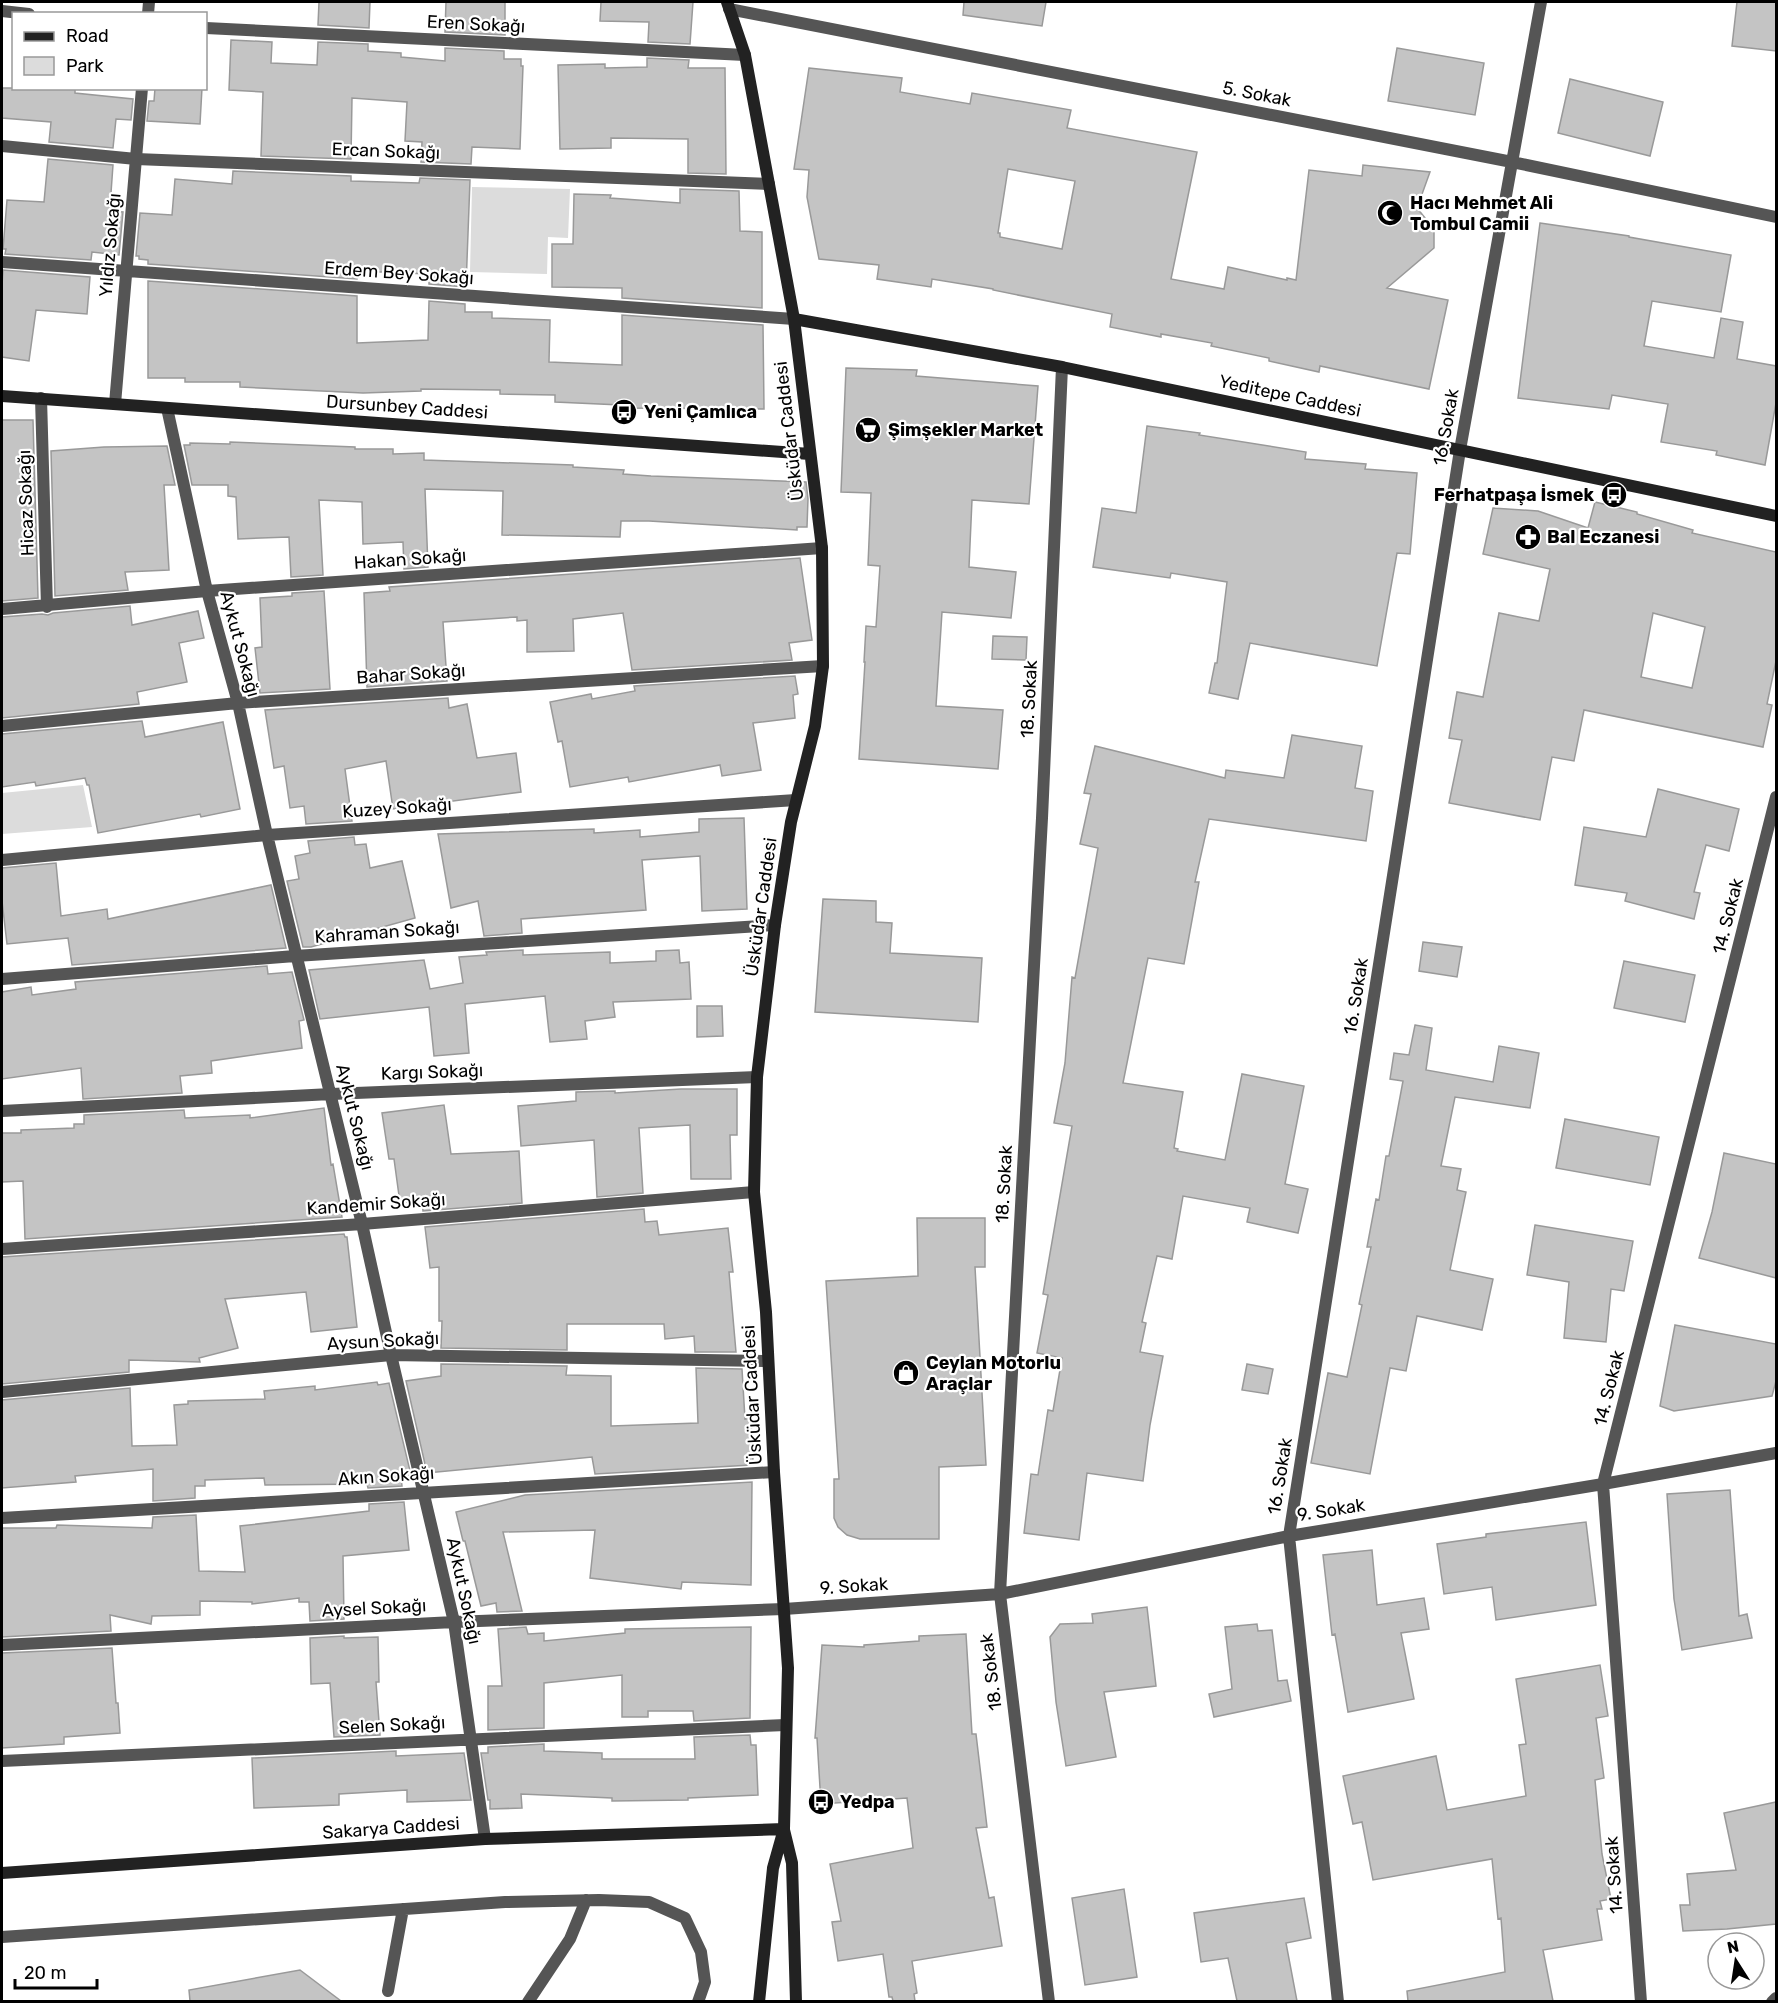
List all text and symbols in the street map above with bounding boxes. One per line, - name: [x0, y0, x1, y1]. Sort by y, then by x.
- street label: Eren Sokağı: [426, 10, 526, 38]
- legend: [12, 12, 207, 90]
- text: Road: [66, 25, 109, 47]
- text: Park: [66, 55, 104, 77]
- street label: 5. Sokak: [1221, 77, 1294, 112]
- street label: Ercan Sokağı: [331, 138, 441, 164]
- street label: Yıldız Sokağı: [94, 192, 126, 298]
- place label: Hacı Mehmet Ali Tombul Camii: [1410, 192, 1553, 235]
- mosque icon: Hacı Mehmet Ali Tombul Camii: [1375, 198, 1405, 228]
- street label: Erdem Bey Sokağı: [323, 257, 475, 289]
- street label: Üsküdar Caddesi: [770, 360, 808, 502]
- street label: Yeditepe Caddesi: [1217, 370, 1363, 422]
- street label: 16. Sokak: [1428, 386, 1464, 467]
- street label: Dursunbey Caddesi: [325, 390, 489, 424]
- bus stop icon: Yeni Çamlıca: [609, 397, 639, 427]
- place label: Yeni Çamlıca: [644, 401, 757, 423]
- supermarket icon: Şimşekler Market: [853, 415, 883, 445]
- place label: Şimşekler Market: [888, 419, 1043, 441]
- street label: Hicaz Sokağı: [13, 449, 39, 557]
- bus stop icon: Ferhatpaşa İsmek: [1599, 480, 1629, 510]
- place label: Ferhatpaşa İsmek: [1434, 484, 1594, 506]
- pharmacy icon: Bal Eczanesi: [1513, 522, 1543, 552]
- place label: Bal Eczanesi: [1547, 526, 1659, 548]
- street label: Hakan Sokağı: [353, 544, 467, 574]
- street label: Aykut Sokağı: [215, 589, 265, 699]
- street label: Bahar Sokağı: [356, 659, 466, 689]
- street label: 18. Sokak: [1016, 659, 1042, 738]
- street label: Kuzey Sokağı: [342, 793, 452, 823]
- street label: Üsküdar Caddesi: [740, 836, 782, 978]
- street label: 14. Sokak: [1708, 875, 1748, 956]
- street label: Kahraman Sokağı: [314, 916, 460, 948]
- street label: 16. Sokak: [1339, 955, 1373, 1036]
- street label: Kargı Sokağı: [380, 1059, 484, 1085]
- street label: Aykut Sokağı: [331, 1062, 379, 1172]
- street label: 18. Sokak: [991, 1144, 1017, 1223]
- street label: Kandemir Sokağı: [306, 1188, 446, 1220]
- street label: Üsküdar Caddesi: [737, 1324, 767, 1466]
- street label: Aysun Sokağı: [326, 1327, 440, 1355]
- street label: 14. Sokak: [1589, 1347, 1629, 1428]
- place label: Ceylan Motorlu Araçlar: [926, 1352, 1061, 1395]
- shop icon: Ceylan Motorlu Araçlar: [891, 1358, 921, 1388]
- street label: 16. Sokak: [1263, 1435, 1297, 1516]
- street label: Akın Sokağı: [337, 1462, 435, 1490]
- street label: 9. Sokak: [1296, 1494, 1367, 1526]
- street label: Aykut Sokağı: [442, 1536, 486, 1646]
- street label: 9. Sokak: [819, 1573, 890, 1599]
- street label: Aysel Sokağı: [321, 1594, 427, 1622]
- street label: 18. Sokak: [975, 1631, 1007, 1712]
- street label: Selen Sokağı: [338, 1711, 446, 1739]
- bus stop icon: Yedpa: [806, 1787, 836, 1817]
- place label: Yedpa: [840, 1791, 895, 1813]
- street label: Sakarya Caddesi: [321, 1812, 461, 1844]
- street label: 14. Sokak: [1600, 1835, 1628, 1914]
- north arrow: [1706, 1931, 1766, 1991]
- text: N: [1725, 1936, 1741, 1957]
- scale bar: [15, 1952, 98, 1990]
- text: 20 m: [24, 1962, 66, 1984]

